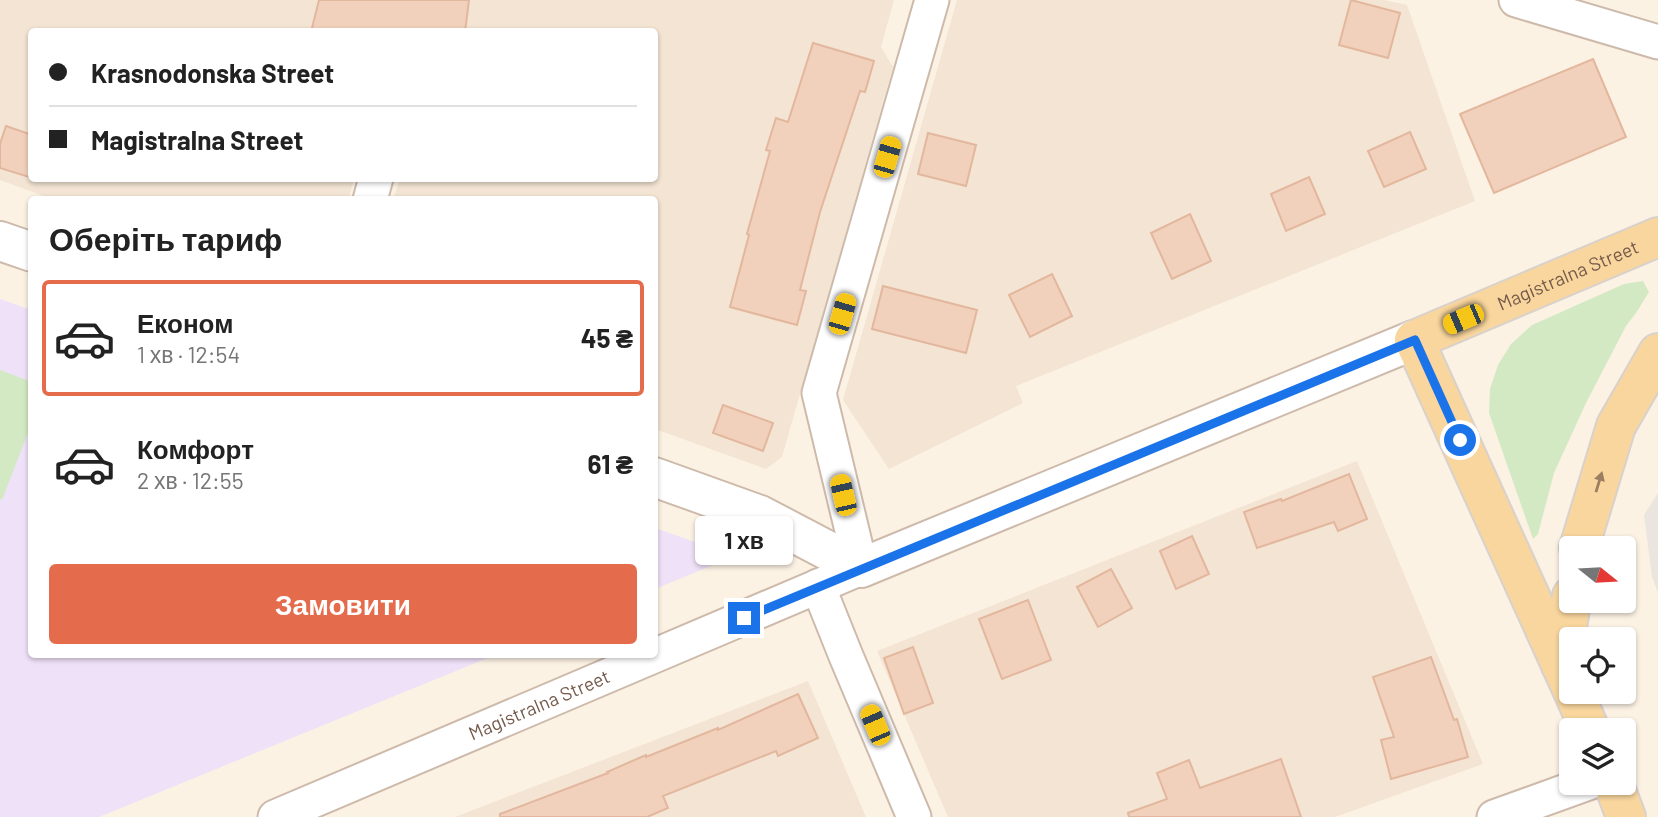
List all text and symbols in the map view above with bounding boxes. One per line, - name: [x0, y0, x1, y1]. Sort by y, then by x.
- text: Krasnodonska Street: [91, 57, 334, 88]
- text: Magistralna Street: [91, 124, 303, 155]
- car: [872, 134, 903, 180]
- text: Оберіть тариф: [49, 219, 282, 257]
- street label: Magistralna Street: [1494, 235, 1642, 315]
- car: [827, 291, 858, 337]
- car: [1440, 301, 1487, 337]
- icon: car: [53, 307, 116, 370]
- text: Економ: [137, 307, 233, 338]
- text: 45 ₴: [581, 322, 633, 353]
- text: 1 хв · 12:54: [137, 340, 240, 368]
- route start: [1444, 424, 1476, 456]
- icon: car: [53, 433, 116, 496]
- text: Комфорт: [137, 433, 254, 464]
- text: 61 ₴: [587, 448, 633, 479]
- text: 2 хв · 12:55: [137, 466, 244, 494]
- car: [829, 472, 858, 518]
- one-way arrow: [1594, 472, 1605, 493]
- callout: 1 хв: [695, 516, 793, 566]
- text: 1 хв: [724, 526, 764, 554]
- north arrow: [1559, 536, 1636, 612]
- map controls: [1559, 536, 1636, 795]
- button: Замовити: [49, 564, 637, 644]
- route end: [728, 602, 760, 634]
- button: locate: [1559, 627, 1636, 704]
- street label: Magistralna Street: [465, 664, 613, 744]
- car: [858, 702, 893, 748]
- button: layers: [1559, 718, 1636, 795]

